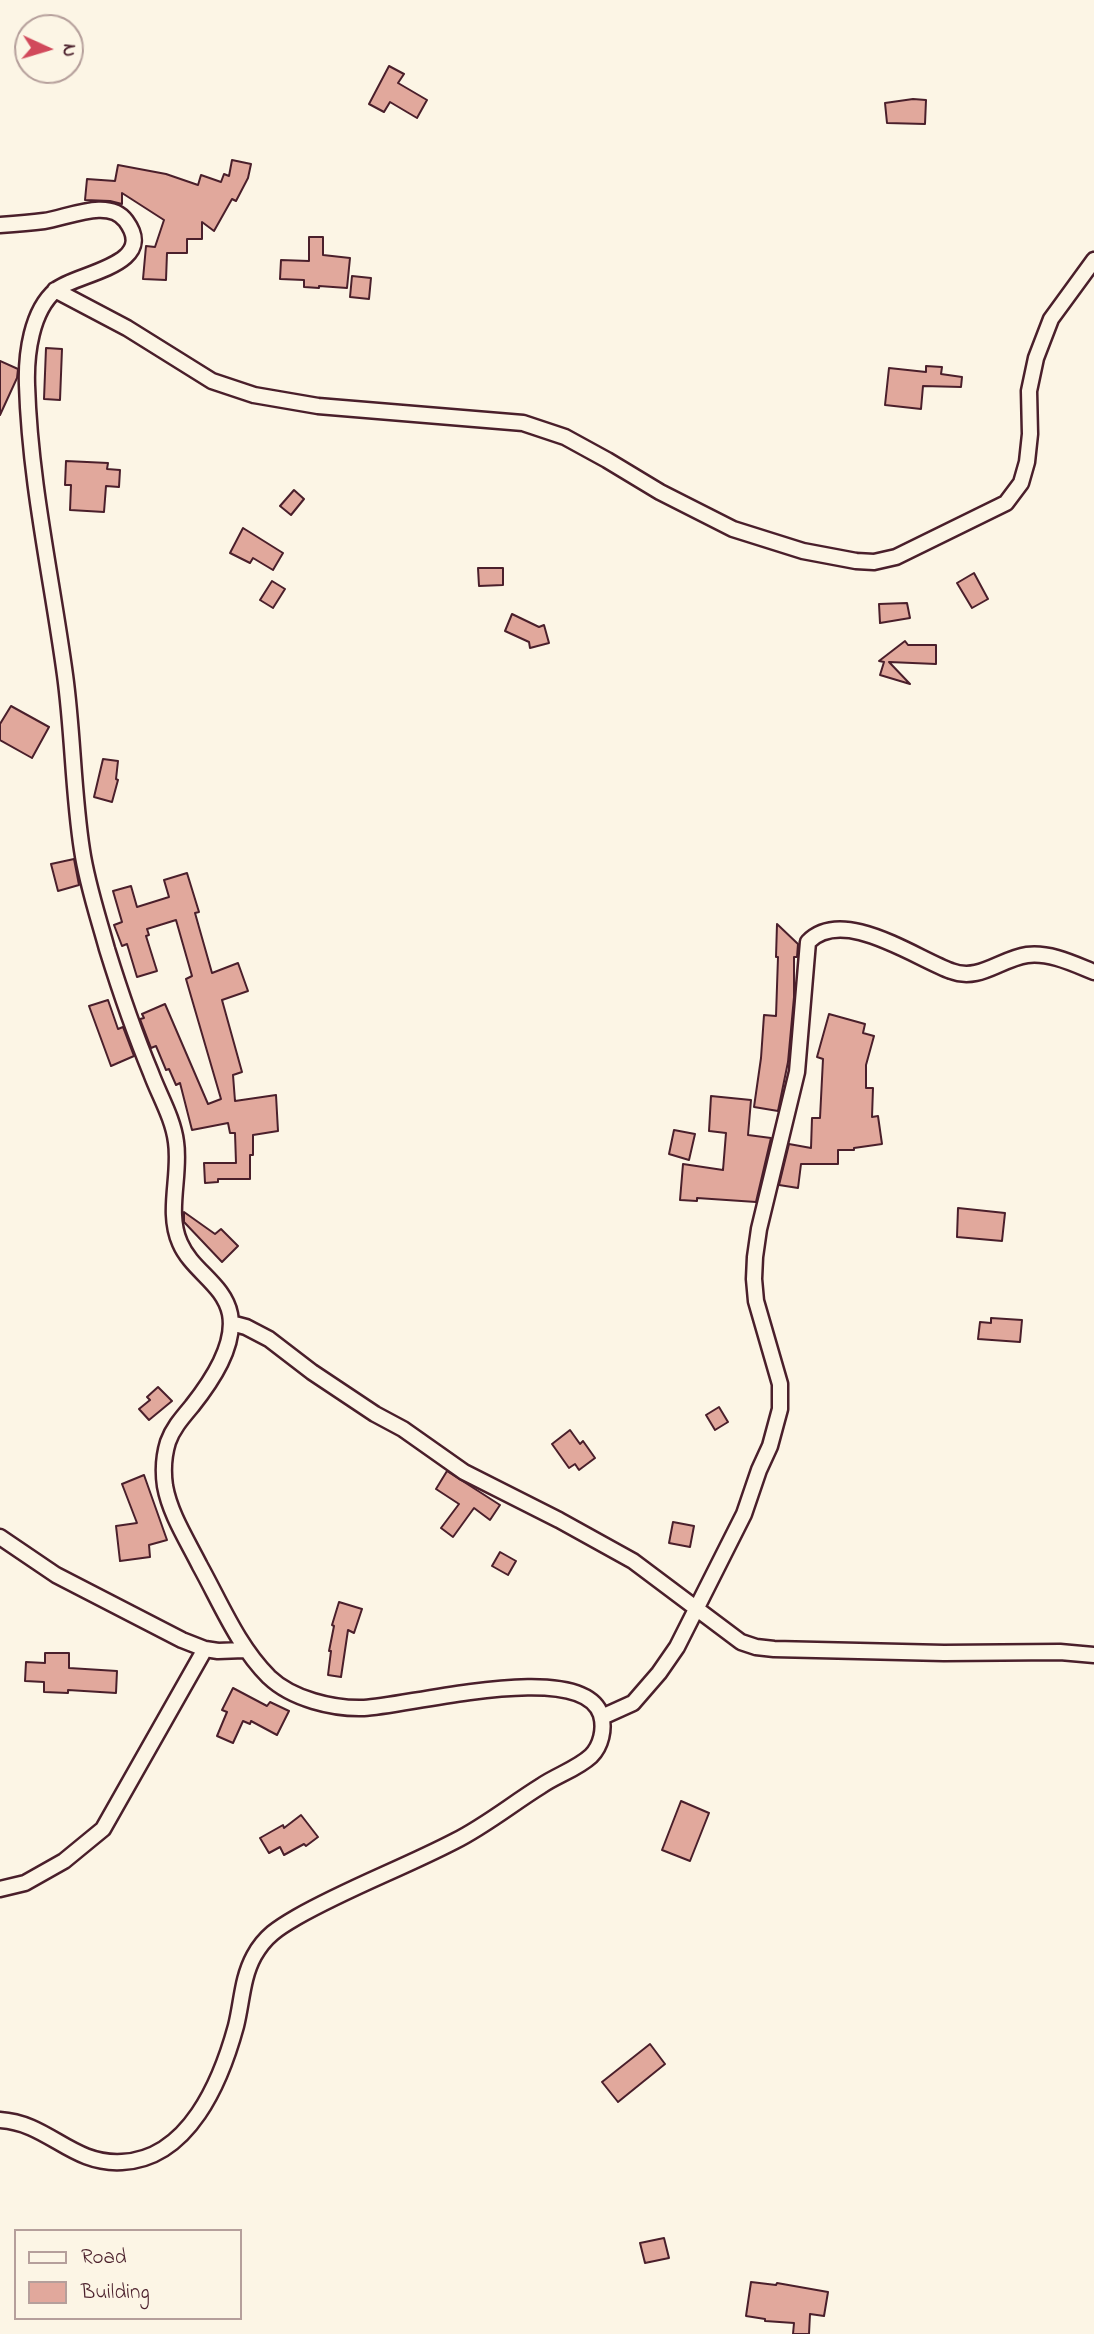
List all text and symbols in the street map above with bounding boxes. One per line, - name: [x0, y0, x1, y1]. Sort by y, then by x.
- north arrow: [14, 14, 84, 84]
- text: N: [55, 43, 82, 58]
- legend: [14, 2229, 242, 2320]
- text: Road: [81, 2243, 127, 2273]
- text: Building: [81, 2278, 150, 2308]

